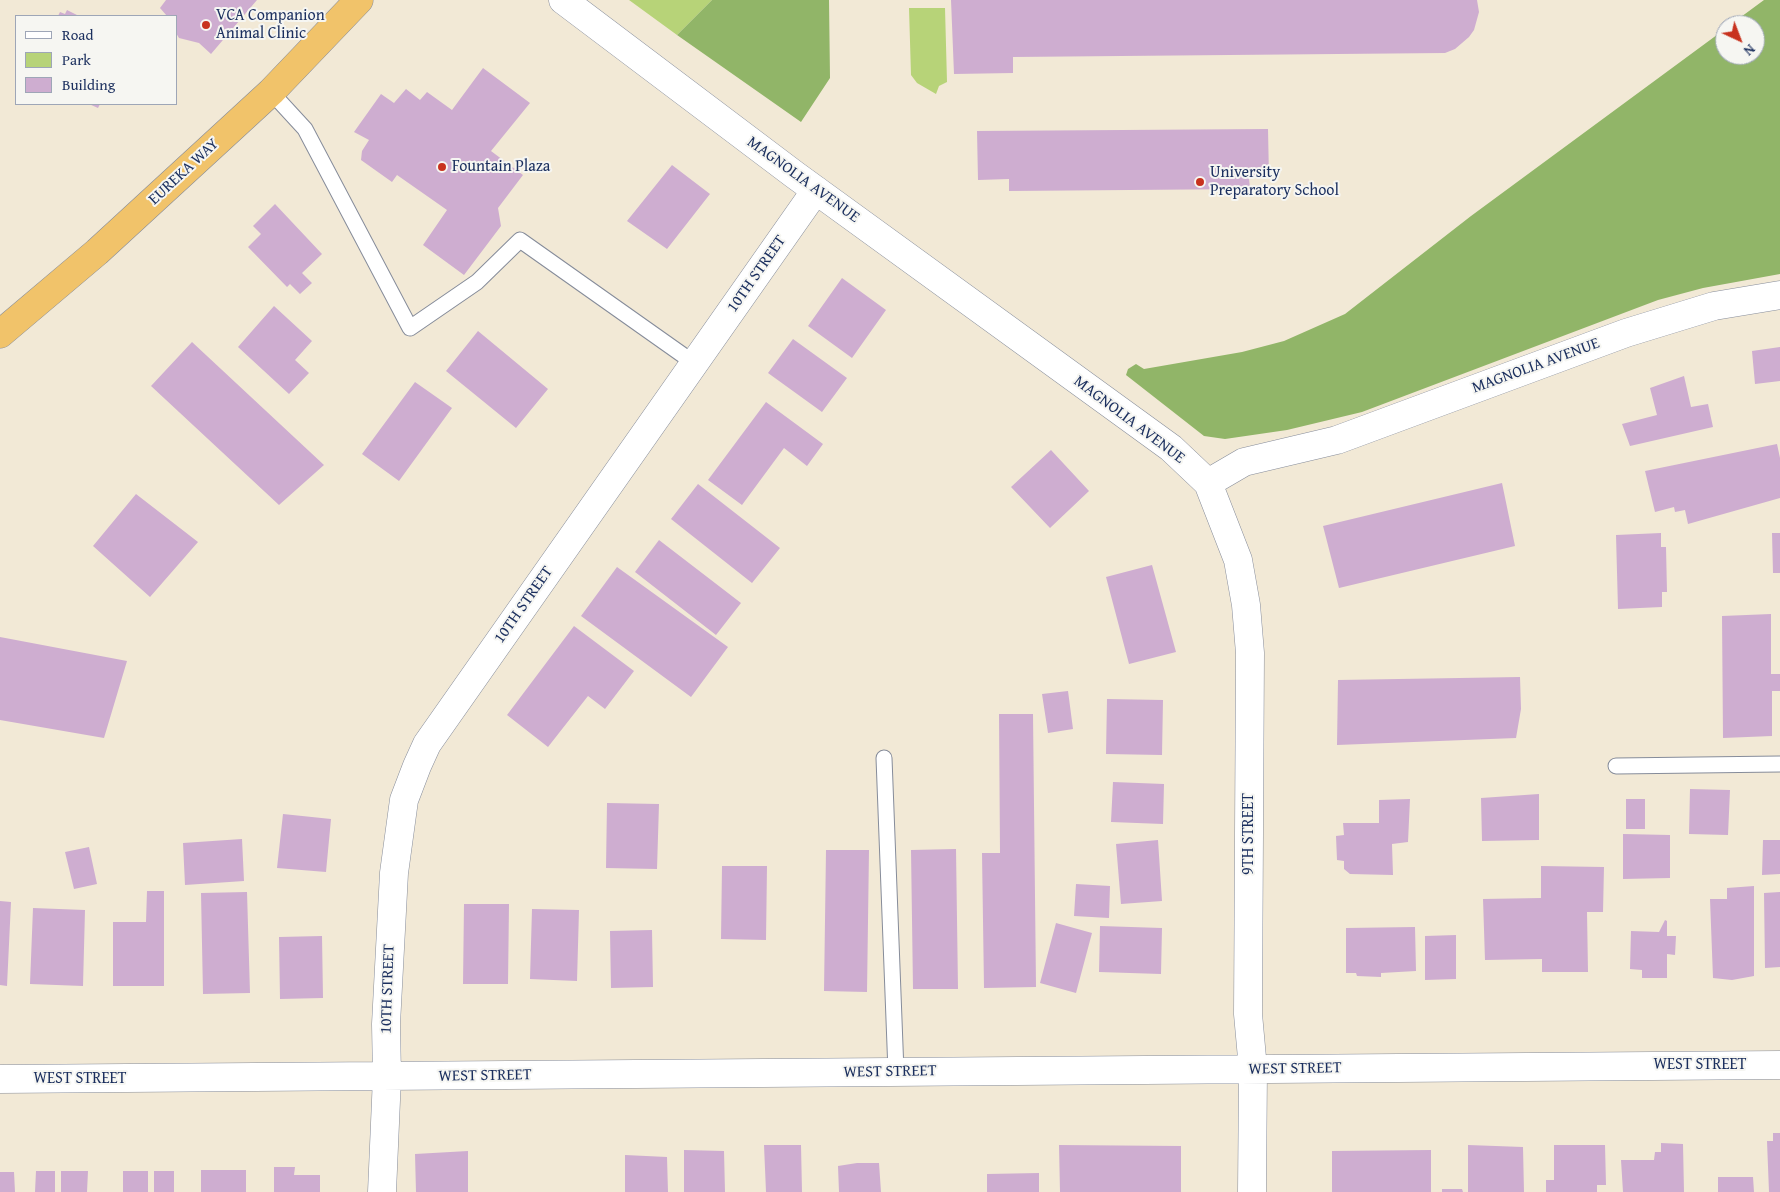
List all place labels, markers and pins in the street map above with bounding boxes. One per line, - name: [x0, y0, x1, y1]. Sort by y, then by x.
- place label: VCA Companion Animal Clinic: [216, 6, 325, 44]
- marker: VCA Companion Animal Clinic: [200, 19, 212, 31]
- place label: Fountain Plaza: [452, 157, 550, 177]
- marker: Fountain Plaza: [436, 161, 448, 173]
- place label: University Preparatory School: [1210, 163, 1339, 201]
- marker: University Preparatory School: [1194, 176, 1206, 188]

